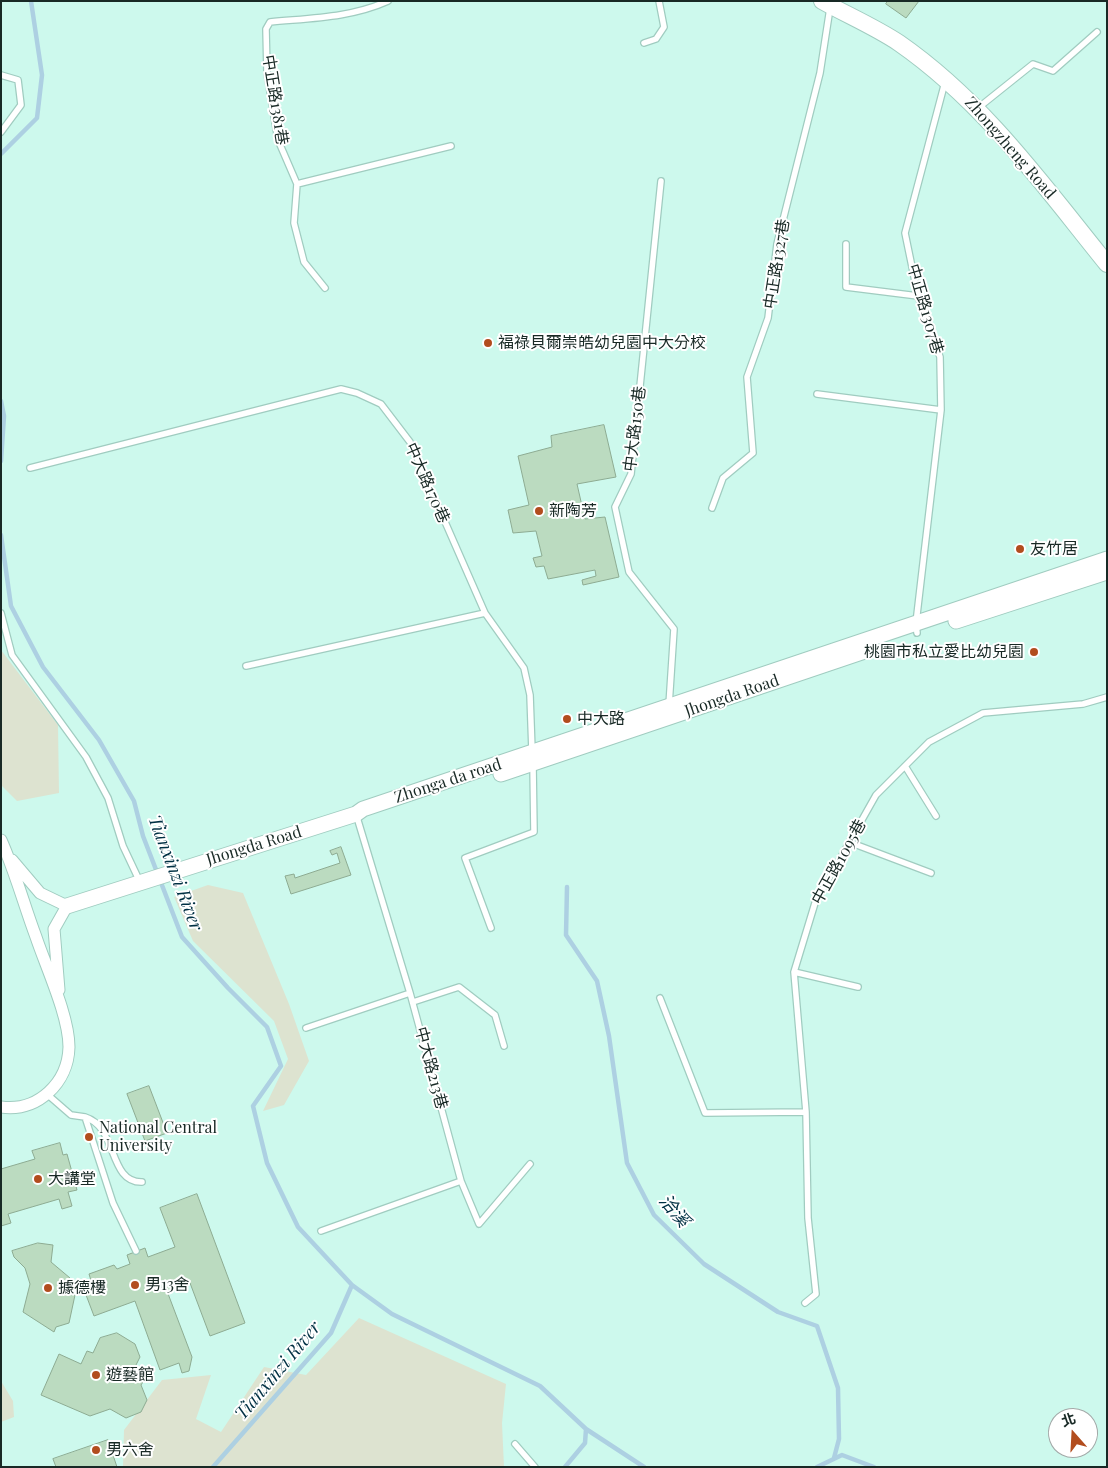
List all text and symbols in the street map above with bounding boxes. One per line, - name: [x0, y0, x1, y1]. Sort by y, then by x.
- street label: 中正路1381巷: [258, 54, 292, 146]
- street label: Zhongzheng Road: [960, 93, 1060, 203]
- street label: 中正路1327巷: [760, 218, 794, 310]
- street label: 中正路1307巷: [903, 262, 947, 356]
- place label: 福祿貝爾崇皓幼兒園中大分校: [498, 333, 706, 353]
- marker: 福祿貝爾崇皓幼兒園中大分校: [482, 337, 494, 349]
- street label: 中大路150巷: [620, 385, 650, 473]
- street label: 中大路170巷: [401, 440, 453, 526]
- place label: 新陶芳: [549, 501, 597, 521]
- marker: 新陶芳: [533, 505, 545, 517]
- place label: 友竹居: [1030, 539, 1078, 559]
- marker: 友竹居: [1014, 543, 1026, 555]
- place label: 桃園市私立愛比幼兒園: [864, 642, 1024, 662]
- marker: 桃園市私立愛比幼兒園: [1028, 646, 1040, 658]
- street label: Jhongda Road: [682, 671, 782, 721]
- place label: 中大路: [577, 709, 625, 729]
- marker: 中大路: [561, 713, 573, 725]
- street label: Zhonga da road: [392, 755, 504, 807]
- water label: Tianxinzi River: [143, 812, 207, 934]
- street label: 中正路1095巷: [808, 816, 870, 908]
- street label: Jhongda Road: [204, 822, 304, 870]
- street label: 中大路213巷: [411, 1025, 451, 1111]
- place label: National Central University: [99, 1118, 217, 1156]
- marker: National Central University: [83, 1131, 95, 1143]
- place label: 大講堂: [48, 1169, 96, 1189]
- marker: 大講堂: [32, 1173, 44, 1185]
- water label: 洽溪: [654, 1190, 694, 1232]
- place label: 男13舍: [145, 1275, 190, 1295]
- place label: 據德樓: [58, 1278, 106, 1298]
- marker: 男13舍: [129, 1279, 141, 1291]
- marker: 據德樓: [42, 1282, 54, 1294]
- water label: Tianxinzi River: [231, 1317, 325, 1425]
- place label: 遊藝館: [106, 1365, 154, 1385]
- marker: 遊藝館: [90, 1369, 102, 1381]
- north arrow: [1048, 1408, 1098, 1458]
- text: 北: [1059, 1408, 1078, 1431]
- place label: 男六舍: [106, 1440, 154, 1460]
- marker: 男六舍: [90, 1444, 102, 1456]

